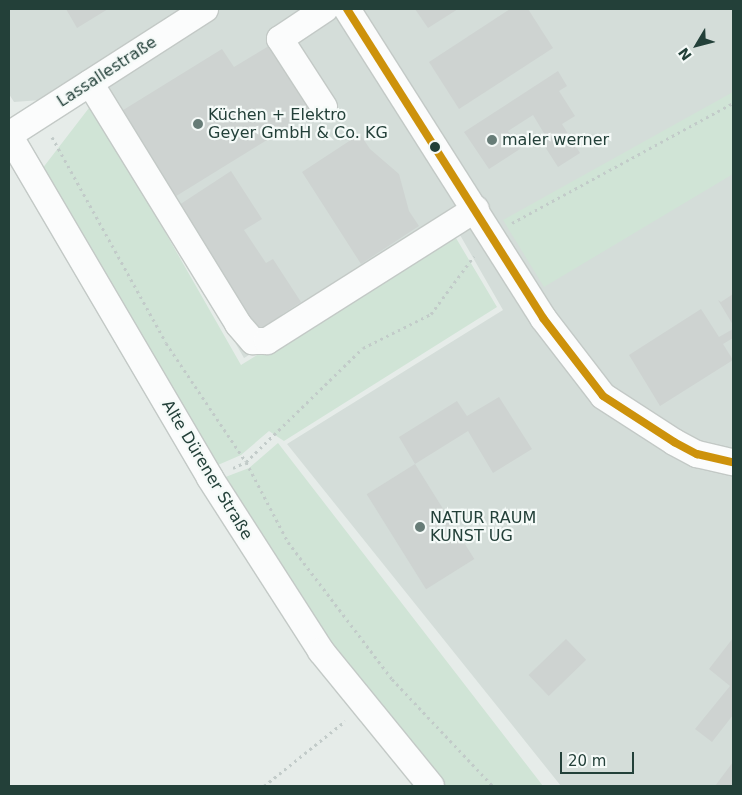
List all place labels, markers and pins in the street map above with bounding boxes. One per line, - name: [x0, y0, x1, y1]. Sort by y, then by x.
- place label: Küchen + Elektro Geyer GmbH & Co. KG: [208, 105, 388, 143]
- marker: Küchen + Elektro Geyer GmbH & Co. KG: [192, 118, 204, 130]
- place label: maler werner: [502, 130, 609, 150]
- marker: maler werner: [486, 134, 498, 146]
- unlabelled marker: [430, 142, 440, 152]
- place label: NATUR RAUM KUNST UG: [430, 508, 536, 546]
- marker: NATUR RAUM KUNST UG: [414, 521, 426, 533]

